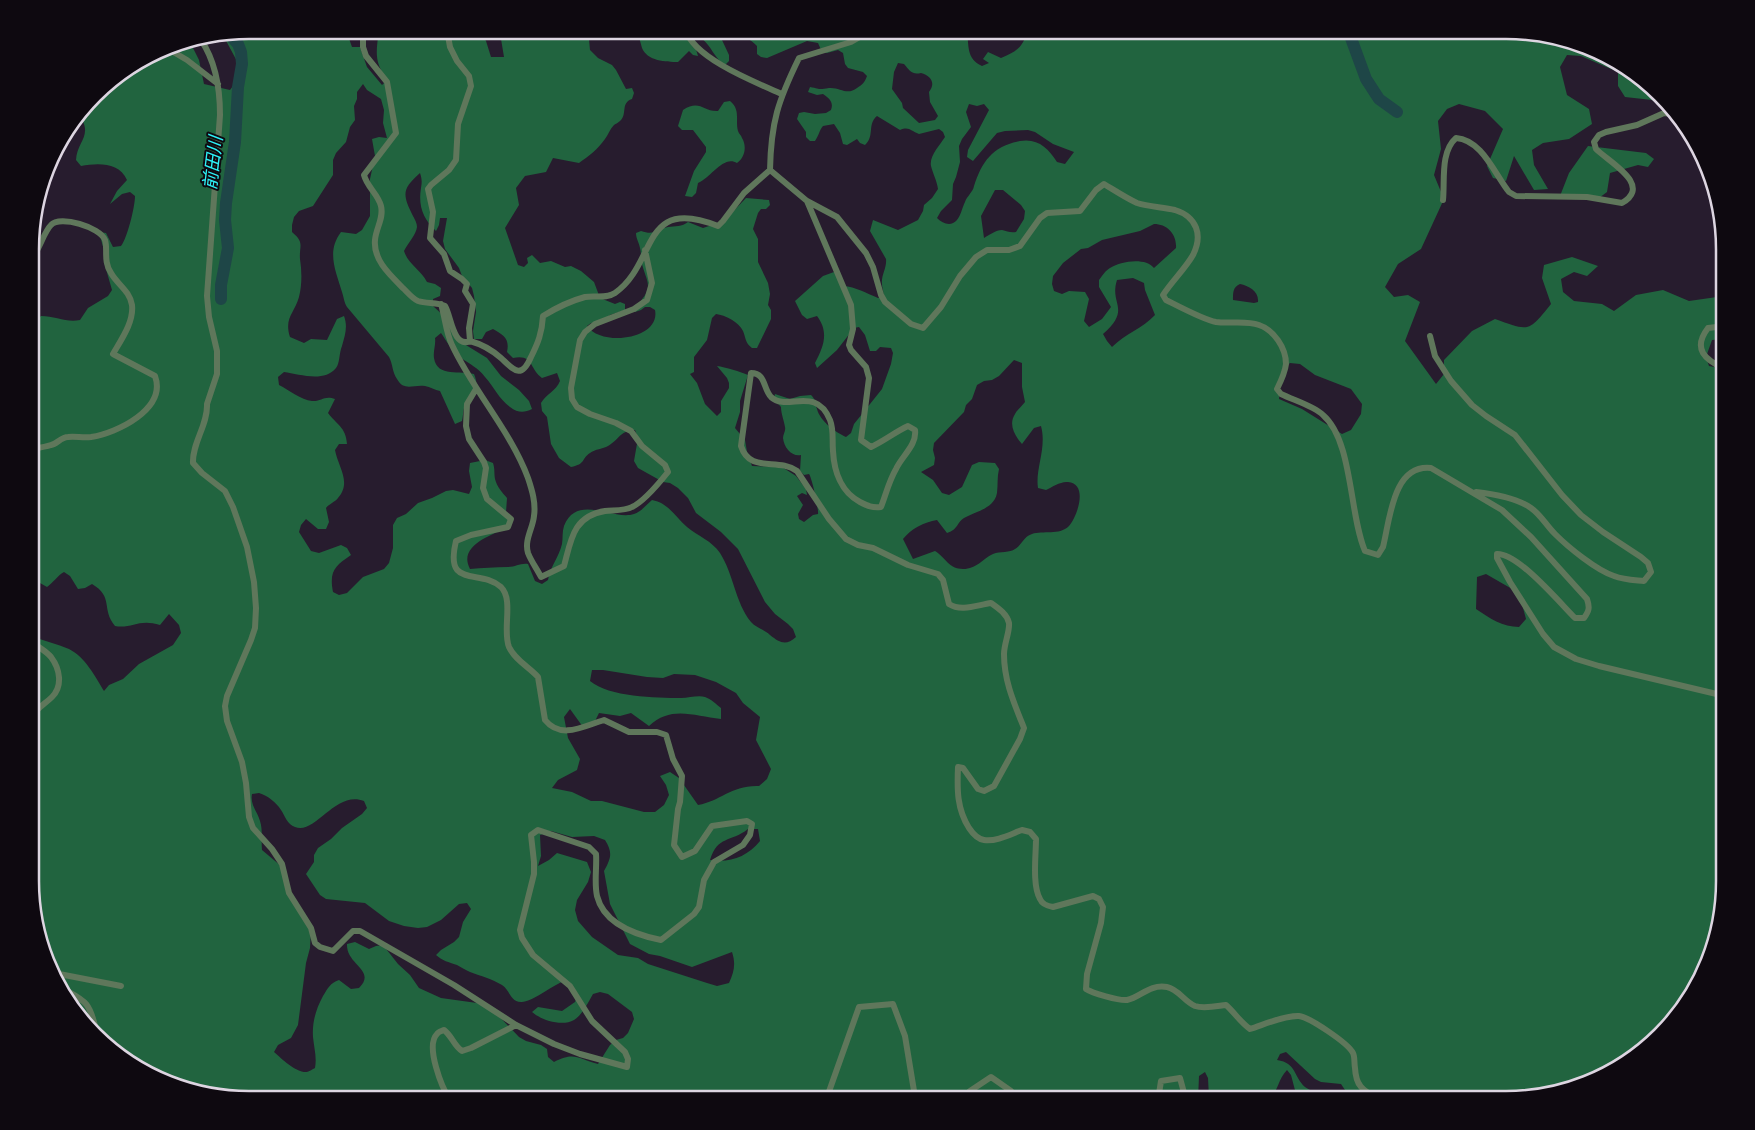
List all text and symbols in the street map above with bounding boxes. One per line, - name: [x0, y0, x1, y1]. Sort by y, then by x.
- water label: 前田川: [199, 133, 227, 191]

